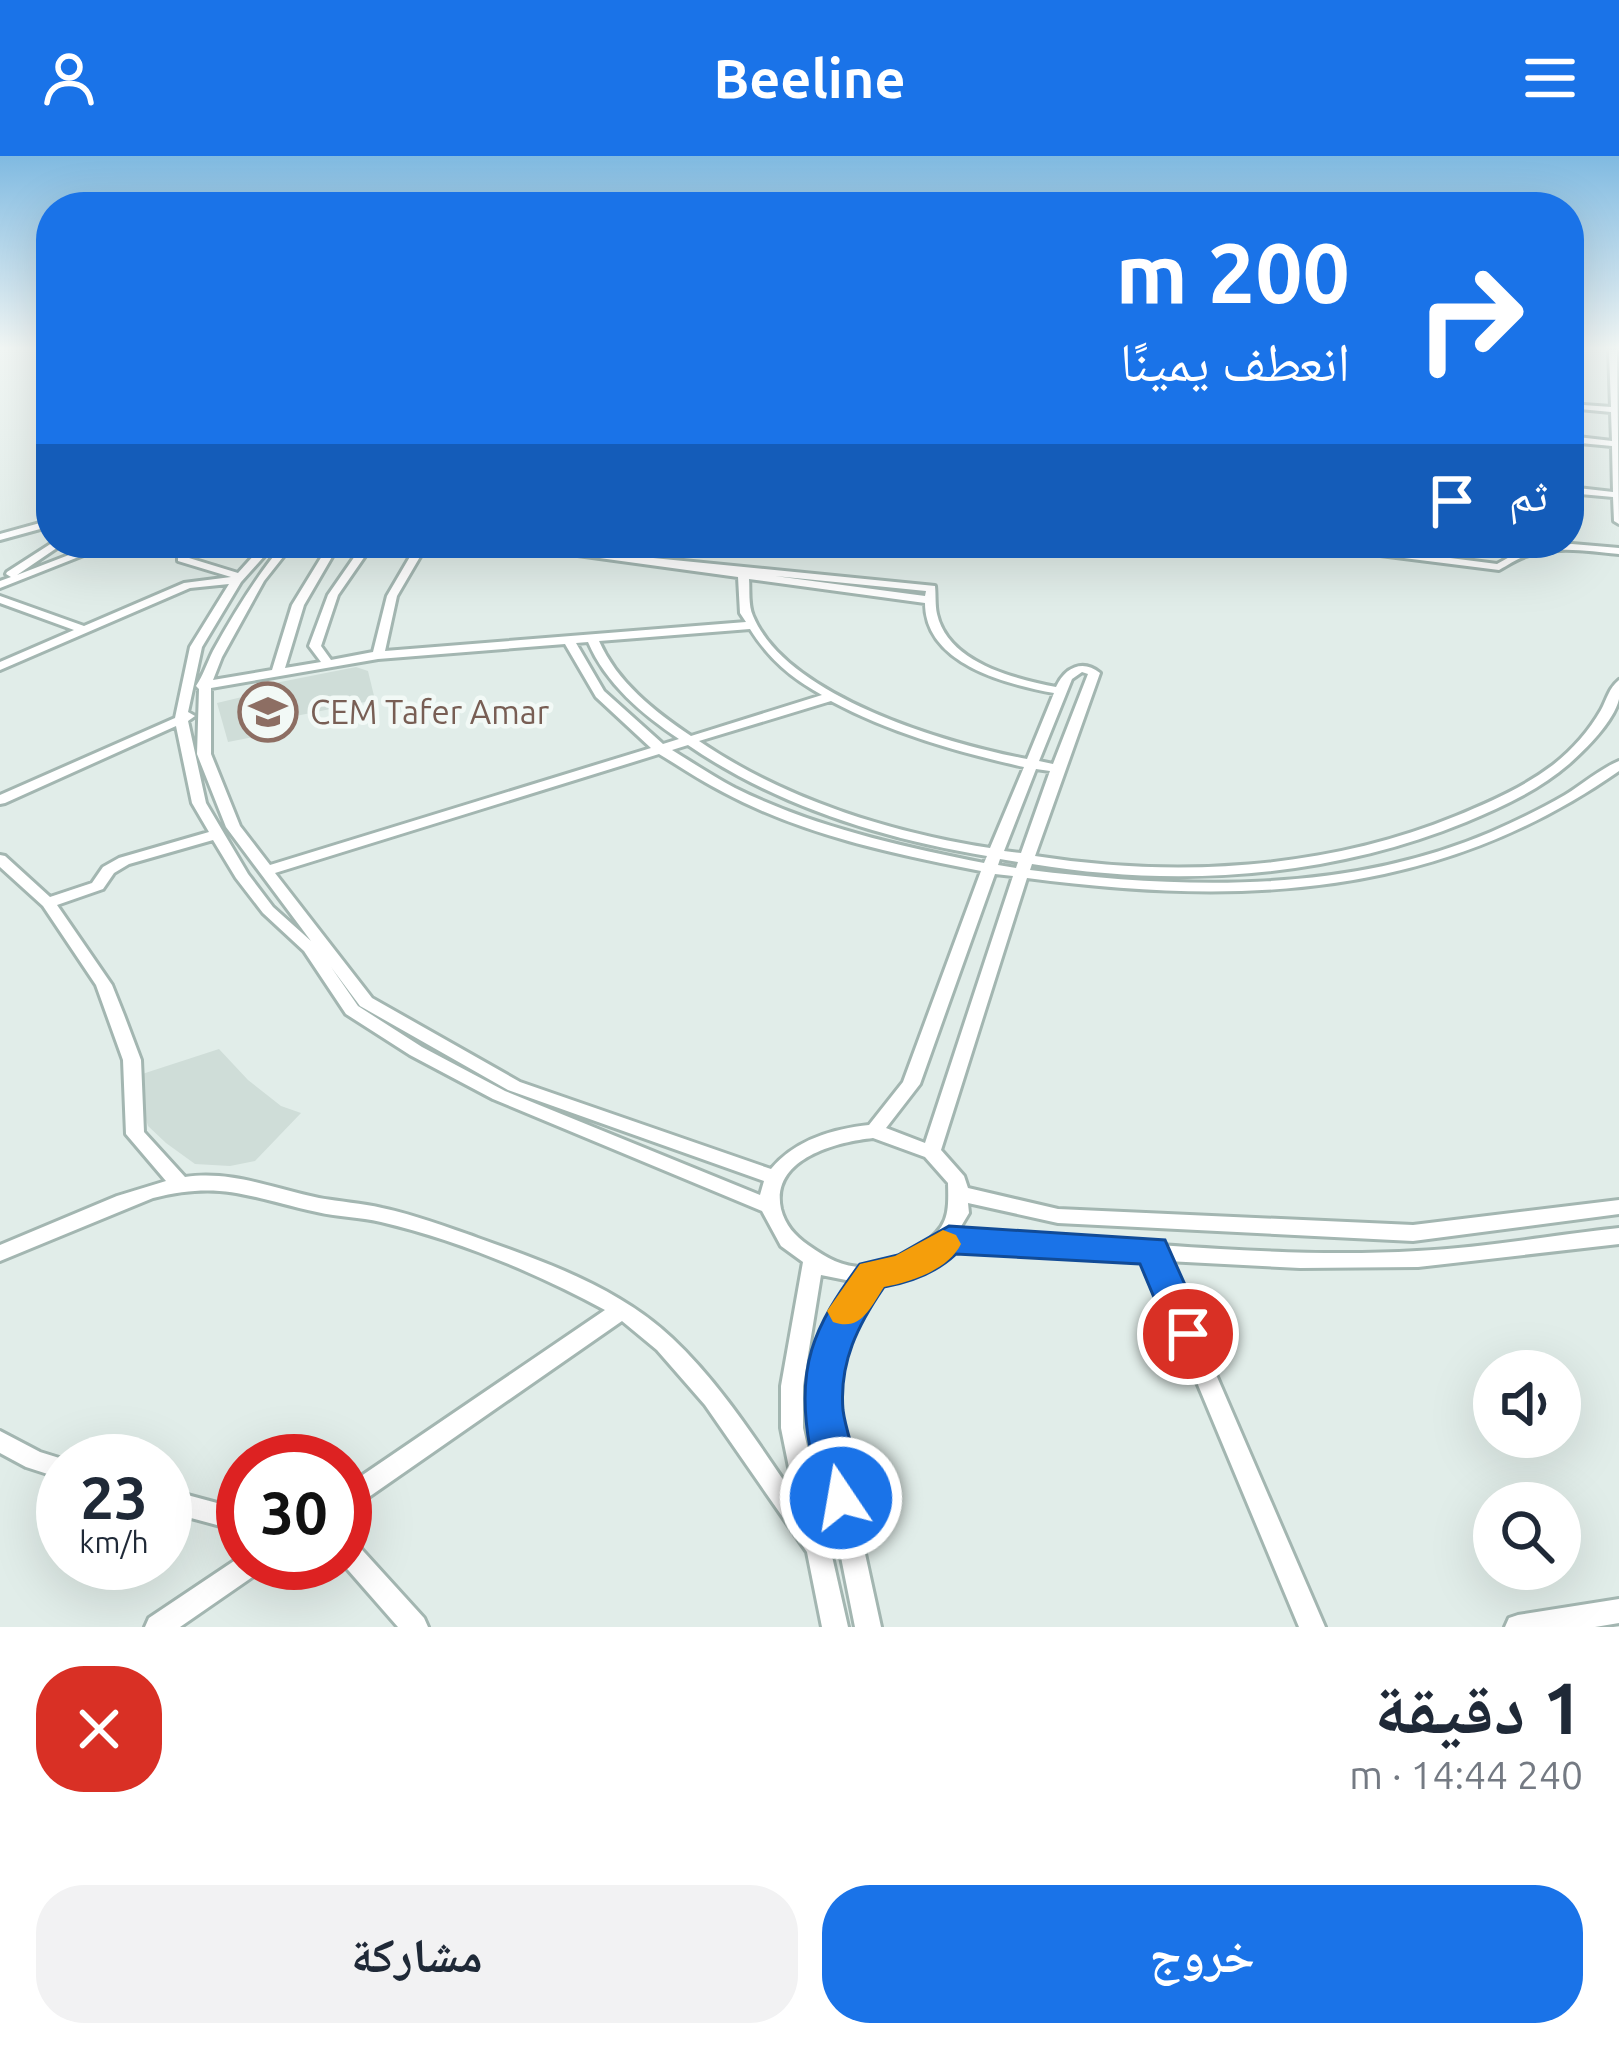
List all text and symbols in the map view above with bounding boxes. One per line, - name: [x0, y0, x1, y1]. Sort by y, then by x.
- icon: person: [36, 45, 102, 111]
- icon: menu: [1517, 45, 1583, 111]
- text: Beeline: [713, 48, 906, 108]
- text: 200 m: [1116, 225, 1350, 319]
- icon: right: [1392, 240, 1548, 396]
- text: انعطف يمينًا: [1120, 331, 1350, 391]
- icon: arrive: [1419, 468, 1485, 534]
- text: ثم: [1509, 469, 1548, 520]
- school or university icon: CEM Tafer Amar: [237, 681, 299, 743]
- place label: CEM Tafer Amar: [310, 693, 550, 730]
- pin: [1137, 1283, 1239, 1385]
- icon: arrive: [1155, 1301, 1221, 1367]
- map controls: [1473, 1350, 1581, 1590]
- button: sound: [1473, 1350, 1581, 1458]
- speed limit sign: 30: [216, 1434, 372, 1590]
- position arrow: [778, 1435, 904, 1561]
- text: 23: [80, 1463, 148, 1530]
- button: search: [1473, 1482, 1581, 1590]
- text: km/h: [79, 1525, 149, 1559]
- button: close: [36, 1666, 162, 1792]
- text: 1 دقيقة: [1374, 1667, 1583, 1748]
- text: 240 m · 14:44: [1349, 1753, 1583, 1796]
- button: مشاركة: [36, 1885, 798, 2023]
- button: خروج: [822, 1885, 1583, 2023]

